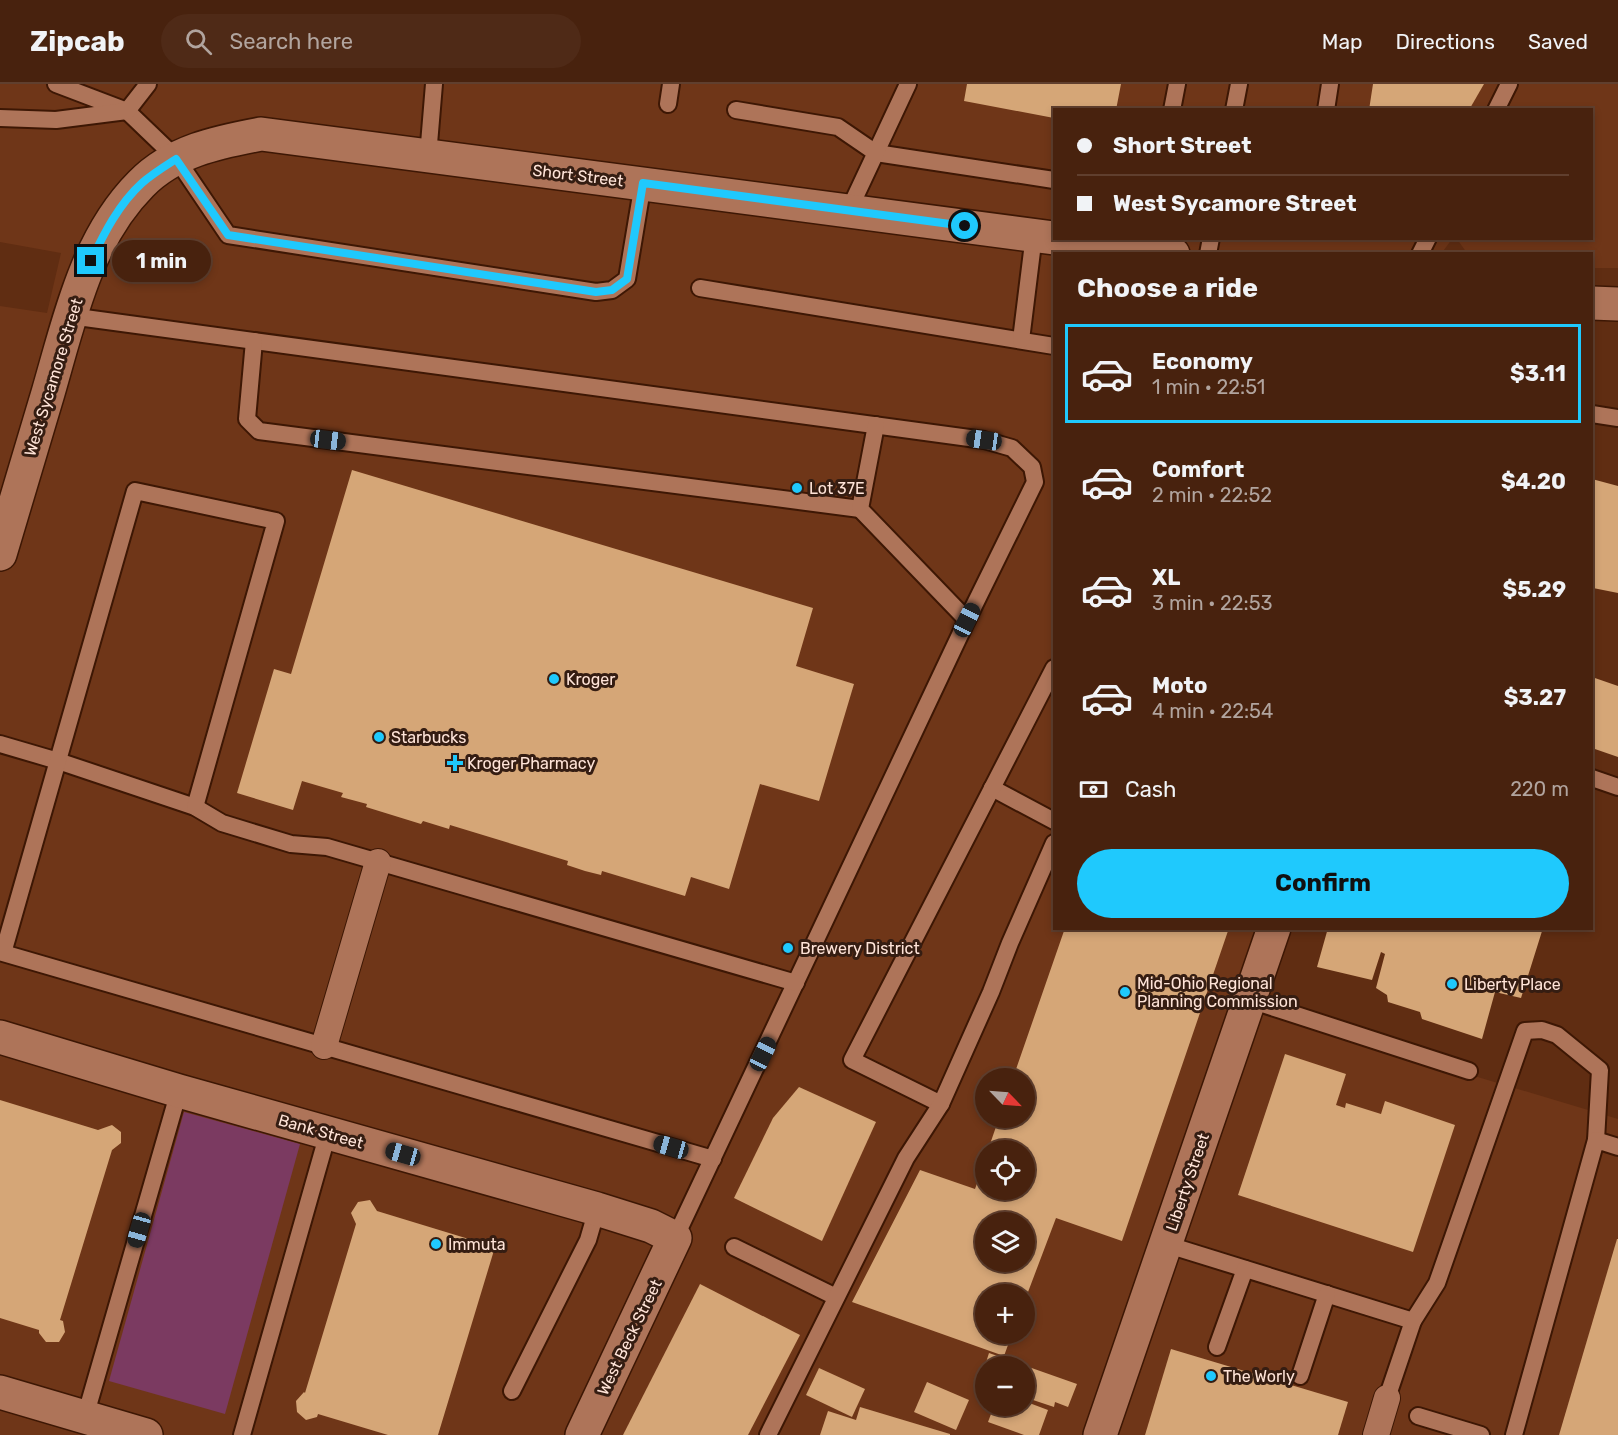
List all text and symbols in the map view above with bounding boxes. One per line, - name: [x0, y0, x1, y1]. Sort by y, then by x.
- search box: [161, 14, 581, 68]
- text: Zipcab: [30, 25, 125, 58]
- icon: search: [182, 25, 215, 58]
- text: Search here: [230, 28, 353, 55]
- text: Map: [1322, 29, 1363, 54]
- text: Directions: [1396, 29, 1495, 54]
- text: Saved: [1528, 29, 1588, 54]
- text: Short Street: [1113, 132, 1251, 159]
- street label: Short Street: [531, 160, 624, 190]
- text: West Sycamore Street: [1113, 190, 1357, 217]
- route start: [951, 212, 978, 239]
- callout: 1 min: [112, 240, 211, 282]
- route end: [77, 247, 104, 274]
- text: 1 min: [136, 249, 187, 273]
- text: Choose a ride: [1077, 272, 1258, 304]
- street label: West Sycamore Street: [20, 296, 87, 459]
- icon: car: [1080, 347, 1134, 401]
- text: Economy: [1152, 348, 1253, 375]
- text: $3.11: [1510, 360, 1566, 387]
- text: 1 min · 22:51: [1152, 375, 1265, 399]
- car: [309, 429, 347, 451]
- car: [965, 429, 1003, 451]
- icon: car: [1080, 455, 1134, 509]
- text: Comfort: [1152, 456, 1244, 483]
- text: $4.20: [1501, 468, 1566, 495]
- place label: Lot 37E: [809, 479, 865, 498]
- marker: Lot 37E: [790, 481, 804, 495]
- text: 2 min · 22:52: [1152, 483, 1272, 507]
- icon: car: [1080, 563, 1134, 617]
- text: XL: [1152, 564, 1180, 591]
- text: $5.29: [1503, 576, 1566, 603]
- text: 3 min · 22:53: [1152, 591, 1273, 615]
- car: [951, 600, 983, 640]
- place label: Kroger: [566, 670, 615, 689]
- icon: car: [1080, 671, 1134, 725]
- marker: Kroger: [547, 672, 561, 686]
- text: Moto: [1152, 672, 1207, 699]
- text: $3.27: [1504, 684, 1566, 711]
- text: 4 min · 22:54: [1152, 699, 1273, 723]
- place label: Starbucks: [391, 728, 466, 747]
- marker: Starbucks: [372, 730, 386, 744]
- place label: Kroger Pharmacy: [467, 754, 595, 773]
- marker: Kroger Pharmacy: [448, 756, 462, 770]
- icon: cash: [1077, 773, 1110, 806]
- text: Cash: [1125, 776, 1176, 803]
- text: 220 m: [1510, 777, 1569, 801]
- button: Confirm: [1077, 849, 1569, 918]
- place label: Brewery District: [800, 939, 920, 958]
- marker: Brewery District: [781, 941, 795, 955]
- place label: Mid-Ohio Regional Planning Commission: [1137, 974, 1298, 1011]
- place label: Liberty Place: [1464, 975, 1561, 994]
- marker: Liberty Place: [1445, 977, 1459, 991]
- marker: Mid-Ohio Regional Planning Commission: [1118, 985, 1132, 999]
- car: [747, 1034, 779, 1074]
- north arrow: [975, 1068, 1035, 1128]
- map controls: [975, 1068, 1035, 1416]
- street label: Bank Street: [276, 1110, 366, 1153]
- street label: Liberty Street: [1162, 1131, 1213, 1234]
- car: [651, 1133, 691, 1161]
- car: [383, 1140, 423, 1168]
- button: locate: [975, 1140, 1035, 1200]
- car: [125, 1210, 153, 1250]
- button: layers: [975, 1212, 1035, 1272]
- place label: Immuta: [448, 1235, 506, 1254]
- marker: Immuta: [429, 1237, 443, 1251]
- street label: West Beck Street: [593, 1276, 666, 1398]
- button: +: [975, 1284, 1035, 1344]
- button: −: [975, 1356, 1035, 1416]
- place label: The Worly: [1223, 1367, 1295, 1386]
- marker: The Worly: [1204, 1369, 1218, 1383]

